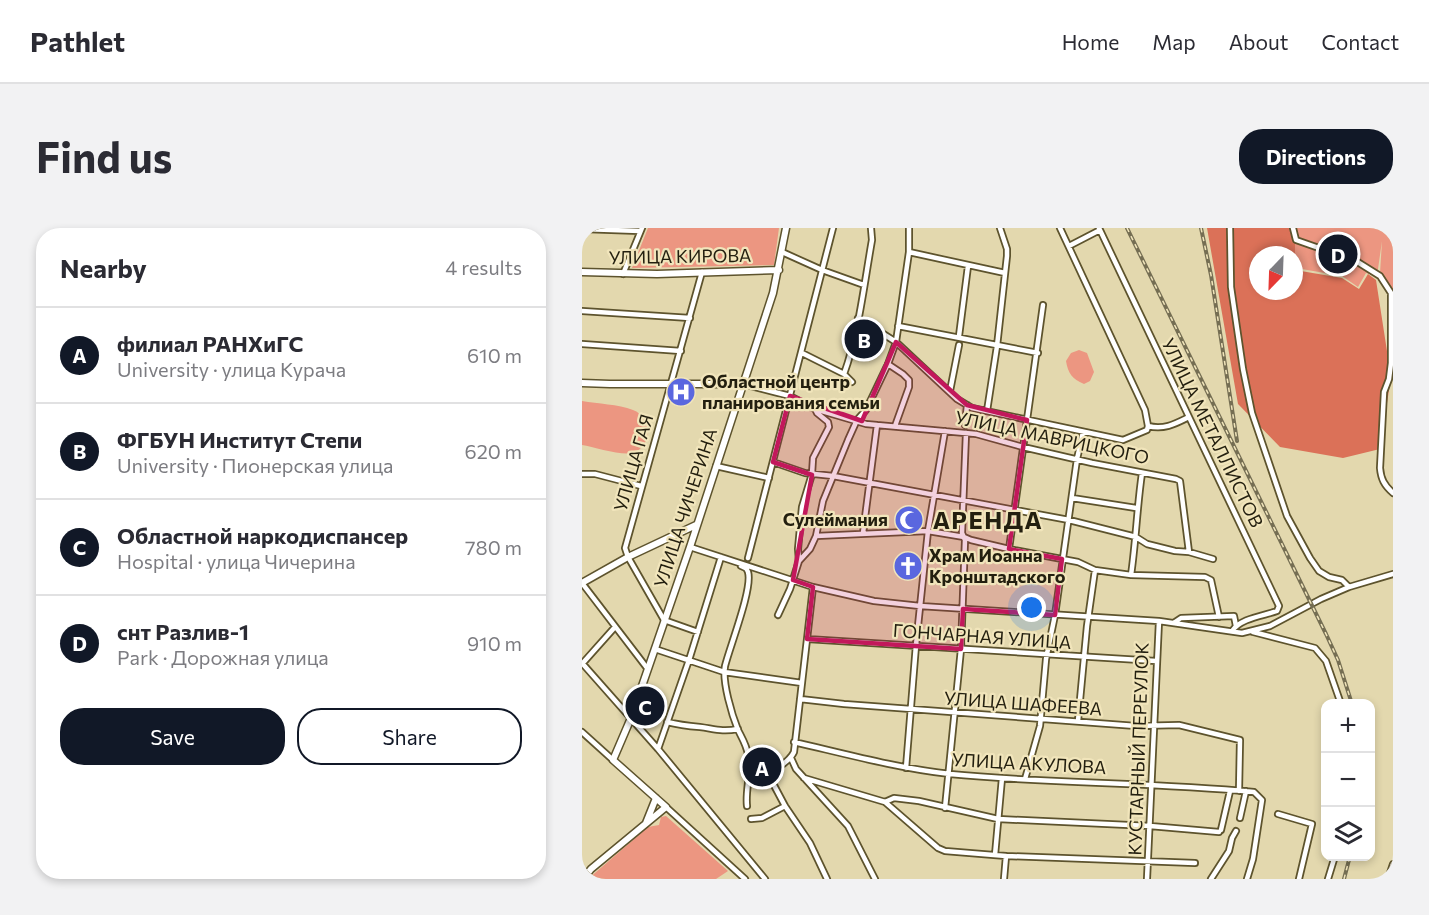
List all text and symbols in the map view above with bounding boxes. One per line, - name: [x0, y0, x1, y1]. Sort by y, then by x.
- text: Pathlet: [30, 24, 125, 58]
- text: Home: [1062, 29, 1119, 54]
- text: Map: [1152, 29, 1196, 54]
- text: About: [1229, 29, 1288, 54]
- text: Contact: [1321, 29, 1399, 54]
- button: Directions: [1239, 129, 1393, 184]
- text: Find us: [36, 130, 172, 182]
- pin: D: [1318, 231, 1358, 276]
- street label: УЛИЦА КИРОВА: [608, 244, 752, 268]
- north arrow: [1249, 246, 1303, 300]
- text: Nearby: [60, 252, 147, 283]
- text: 4 results: [445, 255, 522, 279]
- pin: B: [844, 316, 884, 362]
- text: филиал РАНХиГС: [117, 330, 303, 357]
- street label: УЛИЦА МЕТАЛЛИСТОВ: [1157, 334, 1268, 531]
- text: A: [72, 343, 87, 367]
- text: 610 m: [467, 343, 522, 367]
- text: University · улица Курача: [117, 357, 346, 381]
- place label: Областной центр планирования семьи: [702, 370, 880, 413]
- hospital icon: Областной центр планирования семьи: [665, 376, 697, 408]
- street label: УЛИЦА МАВРИЦКОГО: [953, 406, 1151, 468]
- street label: УЛИЦА ГАЯ: [609, 411, 657, 514]
- street label: УЛИЦА ЧИЧЕРИНА: [649, 425, 721, 590]
- text: ФГБУН Институт Степи: [117, 426, 362, 453]
- text: B: [73, 439, 86, 463]
- text: 620 m: [465, 439, 522, 463]
- text: University · Пионерская улица: [117, 453, 393, 477]
- mosque icon: Сулеймания: [893, 504, 925, 536]
- district label: АРЕНДА: [933, 505, 1043, 534]
- place label: Сулеймания: [783, 508, 888, 530]
- text: Областной наркодиспансер: [117, 522, 408, 549]
- text: C: [73, 535, 86, 559]
- text: 780 m: [465, 535, 522, 559]
- place label: Храм Иоанна Кронштадского: [929, 544, 1066, 587]
- text: Hospital · улица Чичерина: [117, 549, 356, 573]
- church icon: Храм Иоанна Кронштадского: [892, 550, 924, 582]
- your location: [1017, 593, 1046, 622]
- text: снт Разлив-1: [117, 618, 249, 645]
- street label: ГОНЧАРНАЯ УЛИЦА: [892, 619, 1072, 653]
- text: D: [72, 631, 87, 655]
- text: 910 m: [467, 631, 522, 655]
- street label: КУСТАРНЫЙ ПЕРЕУЛОК: [1123, 642, 1153, 856]
- text: Park · Дорожная улица: [117, 645, 329, 669]
- pin: C: [626, 684, 664, 728]
- street label: УЛИЦА ШАФЕЕВА: [943, 686, 1103, 720]
- map controls: [1321, 699, 1375, 861]
- button: +: [1321, 699, 1375, 753]
- button: Save: [60, 708, 285, 765]
- button: Share: [297, 708, 522, 765]
- pin: A: [742, 744, 782, 790]
- street label: УЛИЦА АКУЛОВА: [951, 748, 1107, 778]
- button: −: [1321, 753, 1375, 807]
- button: layers: [1321, 807, 1375, 861]

